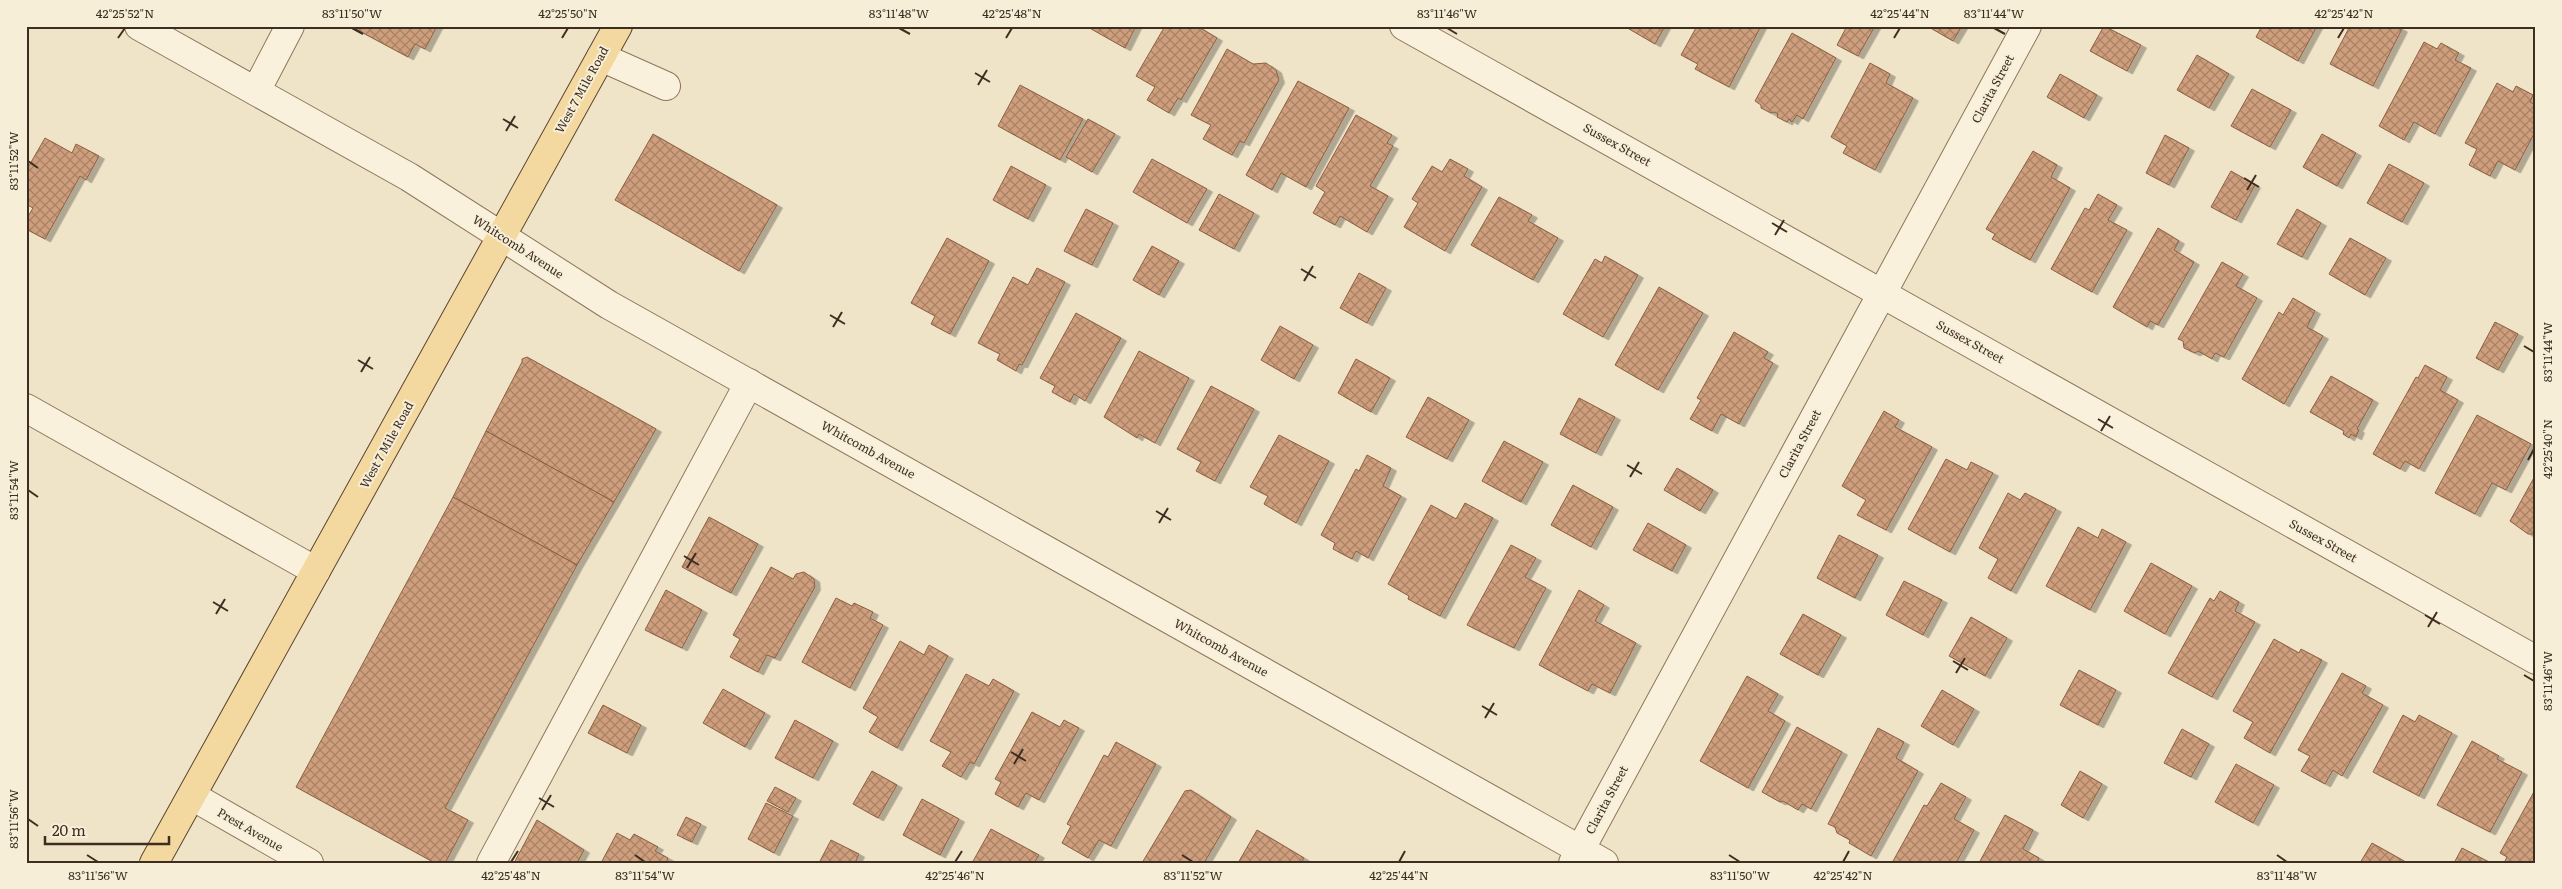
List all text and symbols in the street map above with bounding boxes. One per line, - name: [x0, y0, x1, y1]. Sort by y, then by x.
- text: 42°25'52"N: [96, 4, 154, 22]
- text: 83°11'50"W: [322, 4, 382, 22]
- text: 42°25'50"N: [538, 4, 598, 22]
- text: 83°11'48"W: [869, 4, 929, 22]
- text: 42°25'48"N: [982, 4, 1042, 22]
- text: 83°11'46"W: [1417, 4, 1477, 22]
- text: 42°25'44"N: [1870, 4, 1930, 22]
- text: 83°11'44"W: [1964, 4, 2024, 22]
- text: 42°25'42"N: [2315, 4, 2374, 22]
- street label: West 7 Mile Road: [550, 42, 613, 136]
- street label: Clarita Street: [1966, 51, 2018, 126]
- street label: Sussex Street: [1580, 118, 1655, 170]
- text: 83°11'52"W: [4, 131, 22, 191]
- street label: Whitcomb Avenue: [469, 210, 568, 282]
- street label: Sussex Street: [1933, 315, 2008, 367]
- text: 83°11'44"W: [2538, 322, 2556, 382]
- street label: West 7 Mile Road: [355, 397, 418, 491]
- street label: Clarita Street: [1773, 406, 1825, 481]
- street label: Whitcomb Avenue: [818, 416, 919, 483]
- text: 42°25'40"N: [2538, 419, 2556, 479]
- text: 83°11'54"W: [4, 460, 22, 520]
- street label: Sussex Street: [2286, 514, 2361, 566]
- street label: Whitcomb Avenue: [1171, 614, 1272, 681]
- text: 83°11'46"W: [2538, 651, 2556, 711]
- street label: Clarita Street: [1580, 762, 1632, 837]
- text: 83°11'56"W: [4, 789, 22, 849]
- street label: Prest Avenue: [214, 803, 287, 855]
- scale bar: [45, 814, 169, 846]
- text: 20 m: [52, 818, 86, 841]
- text: 83°11'56"W: [68, 866, 128, 884]
- text: 42°25'48"N: [481, 866, 541, 884]
- text: 83°11'54"W: [615, 866, 675, 884]
- text: 42°25'46"N: [925, 866, 985, 884]
- text: 83°11'52"W: [1163, 866, 1223, 884]
- text: 42°25'44"N: [1369, 866, 1429, 884]
- text: 83°11'50"W: [1710, 866, 1770, 884]
- text: 42°25'42"N: [1814, 866, 1873, 884]
- text: 83°11'48"W: [2257, 866, 2317, 884]

